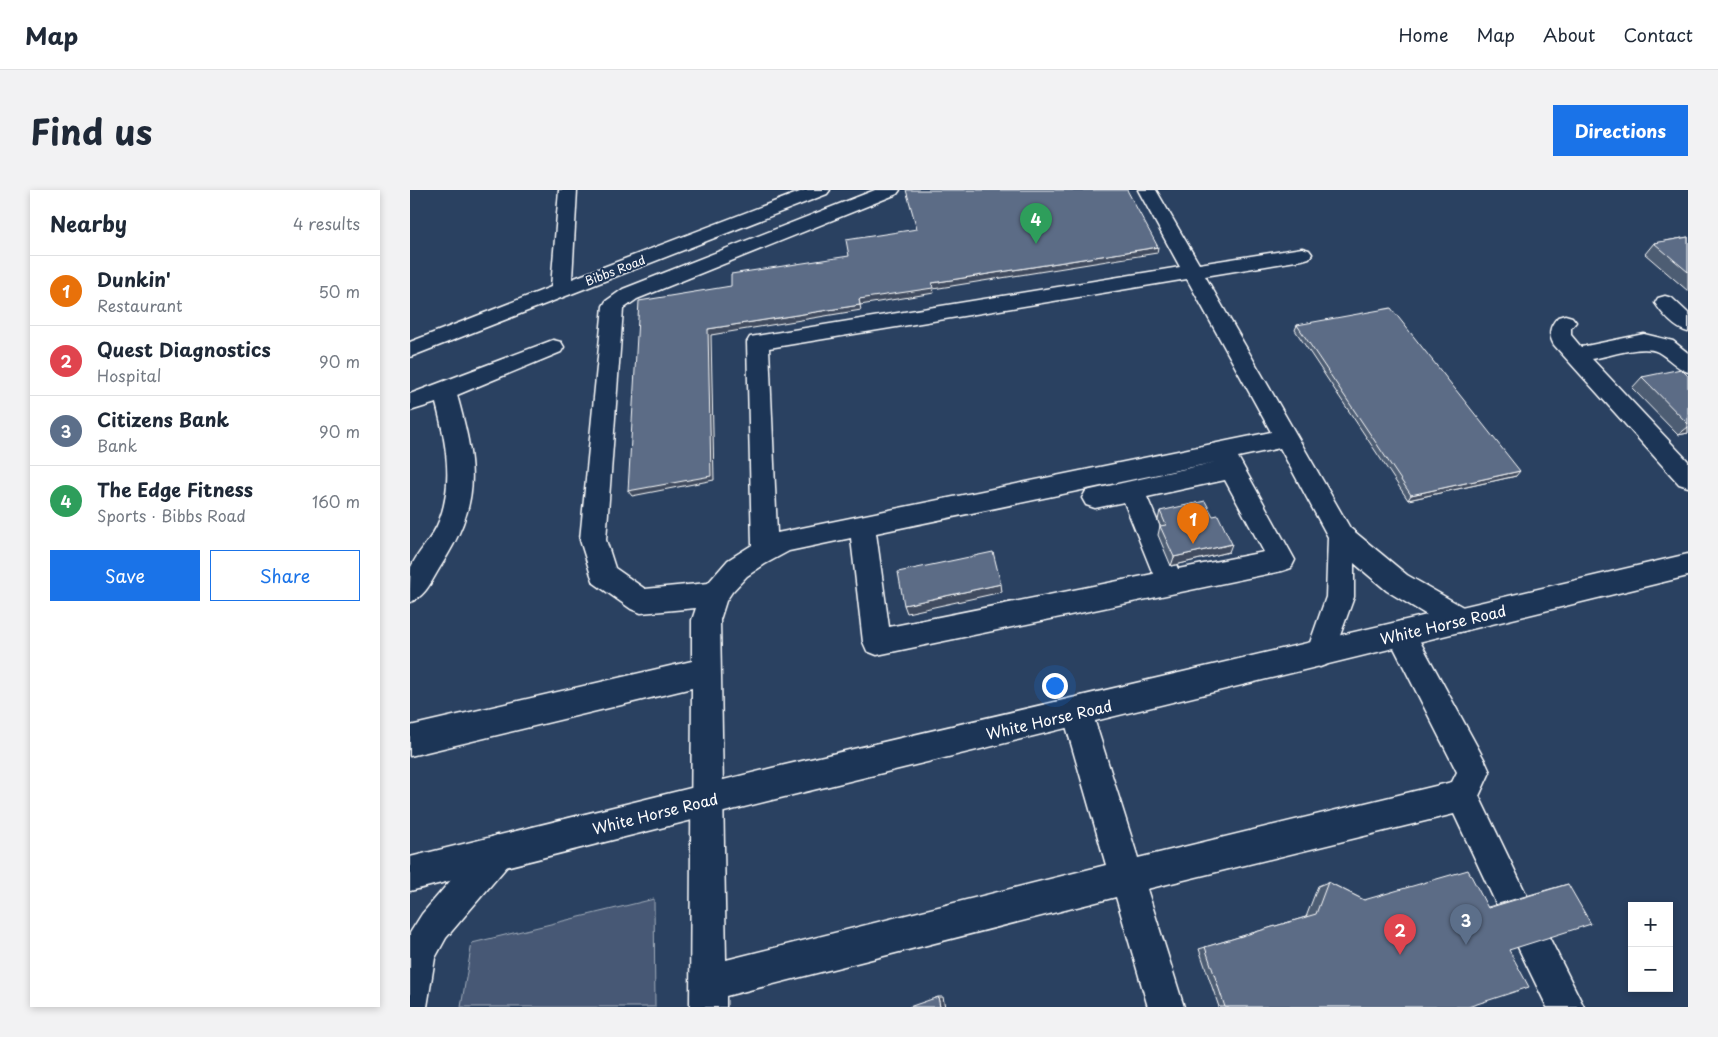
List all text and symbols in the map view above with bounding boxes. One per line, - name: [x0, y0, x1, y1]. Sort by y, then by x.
- text: Map: [25, 17, 78, 53]
- text: Home: [1398, 21, 1448, 48]
- text: Map: [1476, 21, 1515, 48]
- text: About: [1543, 21, 1595, 48]
- text: Contact: [1623, 21, 1693, 48]
- text: Find us: [30, 104, 152, 157]
- button: Directions: [1553, 105, 1688, 156]
- pin: 4: [1020, 203, 1052, 244]
- text: Nearby: [50, 207, 127, 239]
- text: 4 results: [293, 211, 360, 235]
- street label: Bibbs Road: [582, 250, 648, 290]
- text: Dunkin': [97, 265, 171, 293]
- text: 1: [62, 279, 70, 303]
- text: 50 m: [319, 279, 360, 303]
- text: Restaurant: [97, 293, 183, 317]
- text: Quest Diagnostics: [97, 335, 271, 363]
- text: 2: [60, 349, 72, 373]
- text: 90 m: [319, 349, 360, 373]
- text: Hospital: [97, 363, 161, 387]
- text: Citizens Bank: [97, 405, 229, 433]
- text: 3: [61, 419, 71, 443]
- text: 90 m: [319, 419, 360, 443]
- text: Bank: [97, 433, 137, 457]
- text: The Edge Fitness: [97, 475, 253, 503]
- text: 4: [61, 489, 71, 513]
- text: 160 m: [312, 489, 360, 513]
- text: Sports · Bibbs Road: [97, 503, 246, 527]
- pin: 1: [1177, 503, 1209, 544]
- button: Save: [50, 550, 200, 601]
- button: Share: [210, 550, 360, 601]
- street label: White Horse Road: [1378, 598, 1508, 650]
- your location: [1042, 673, 1068, 699]
- street label: White Horse Road: [984, 693, 1114, 745]
- street label: White Horse Road: [590, 786, 720, 840]
- map controls: [1628, 902, 1673, 992]
- button: +: [1628, 902, 1673, 947]
- pin: 3: [1450, 904, 1482, 945]
- pin: 2: [1384, 914, 1416, 955]
- button: −: [1628, 947, 1673, 992]

